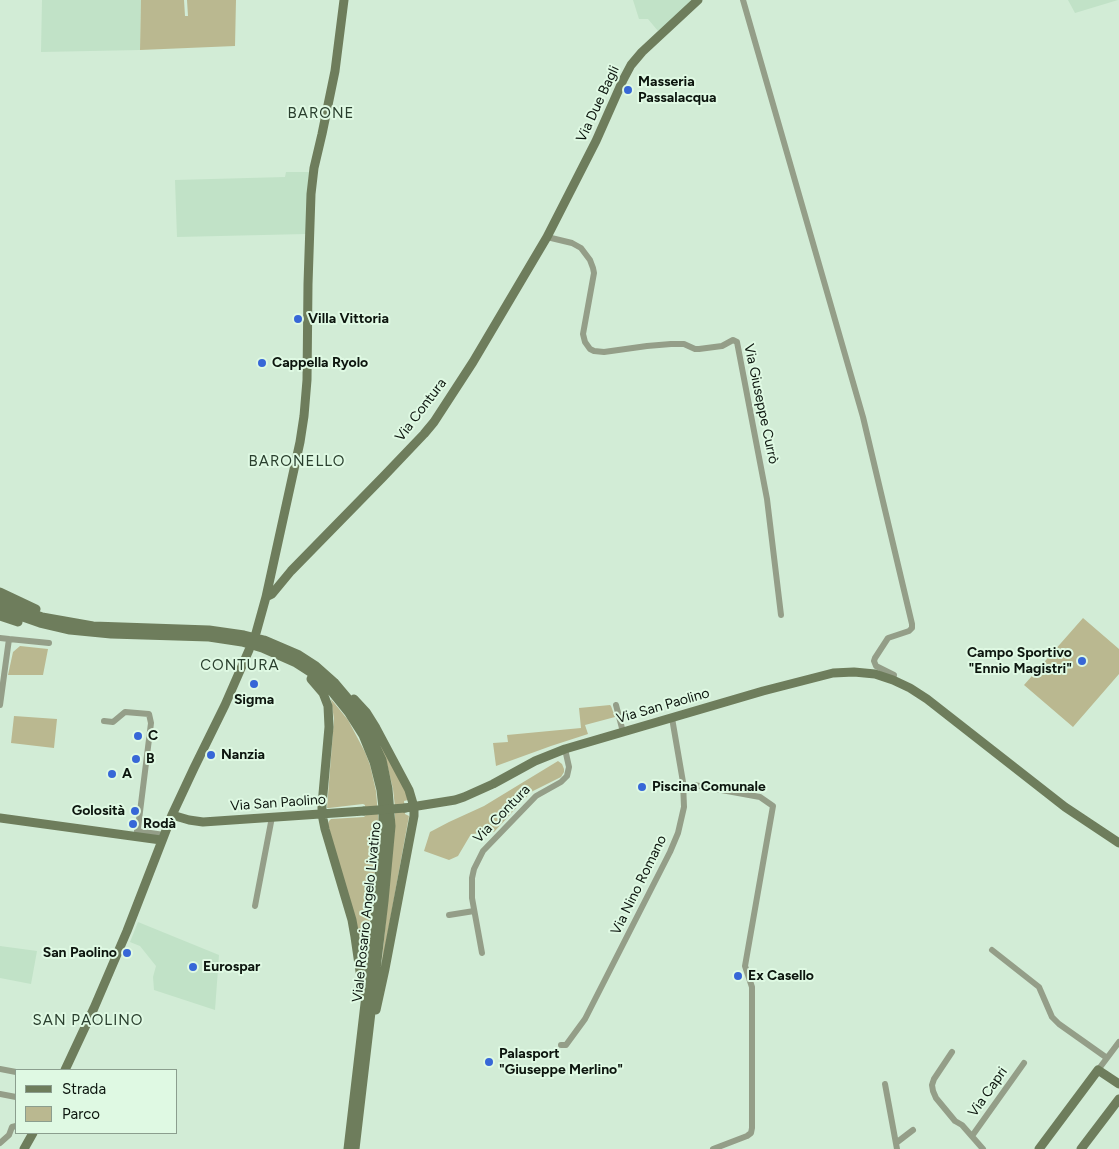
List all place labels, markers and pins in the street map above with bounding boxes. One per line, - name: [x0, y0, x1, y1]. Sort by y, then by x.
- place label: Masseria Passalacqua: [638, 74, 717, 106]
- marker: Masseria Passalacqua: [622, 84, 634, 96]
- place label: Villa Vittoria: [308, 311, 389, 327]
- marker: Villa Vittoria: [292, 313, 304, 325]
- place label: Cappella Ryolo: [272, 355, 368, 371]
- marker: Cappella Ryolo: [256, 357, 268, 369]
- place label: Campo Sportivo "Ennio Magistri": [967, 645, 1072, 678]
- marker: Campo Sportivo "Ennio Magistri": [1076, 655, 1088, 667]
- marker: Sigma: [248, 678, 260, 690]
- place label: Sigma: [234, 692, 274, 708]
- place label: C: [148, 728, 158, 744]
- marker: C: [132, 730, 144, 742]
- place label: Nanzia: [221, 747, 265, 763]
- marker: Nanzia: [205, 749, 217, 761]
- place label: B: [146, 751, 155, 767]
- marker: B: [130, 753, 142, 765]
- place label: A: [122, 766, 132, 782]
- marker: A: [106, 768, 118, 780]
- place label: Piscina Comunale: [652, 779, 766, 795]
- marker: Piscina Comunale: [636, 781, 648, 793]
- place label: Golosità: [72, 803, 125, 819]
- marker: Golosità: [129, 805, 141, 817]
- place label: Rodà: [143, 816, 176, 832]
- marker: Rodà: [127, 818, 139, 830]
- place label: San Paolino: [43, 945, 117, 961]
- marker: San Paolino: [121, 947, 133, 959]
- place label: Eurospar: [203, 959, 260, 975]
- marker: Eurospar: [187, 961, 199, 973]
- place label: Ex Casello: [748, 968, 814, 984]
- marker: Ex Casello: [732, 970, 744, 982]
- place label: Palasport "Giuseppe Merlino": [499, 1046, 623, 1078]
- marker: Palasport "Giuseppe Merlino": [483, 1056, 495, 1068]

